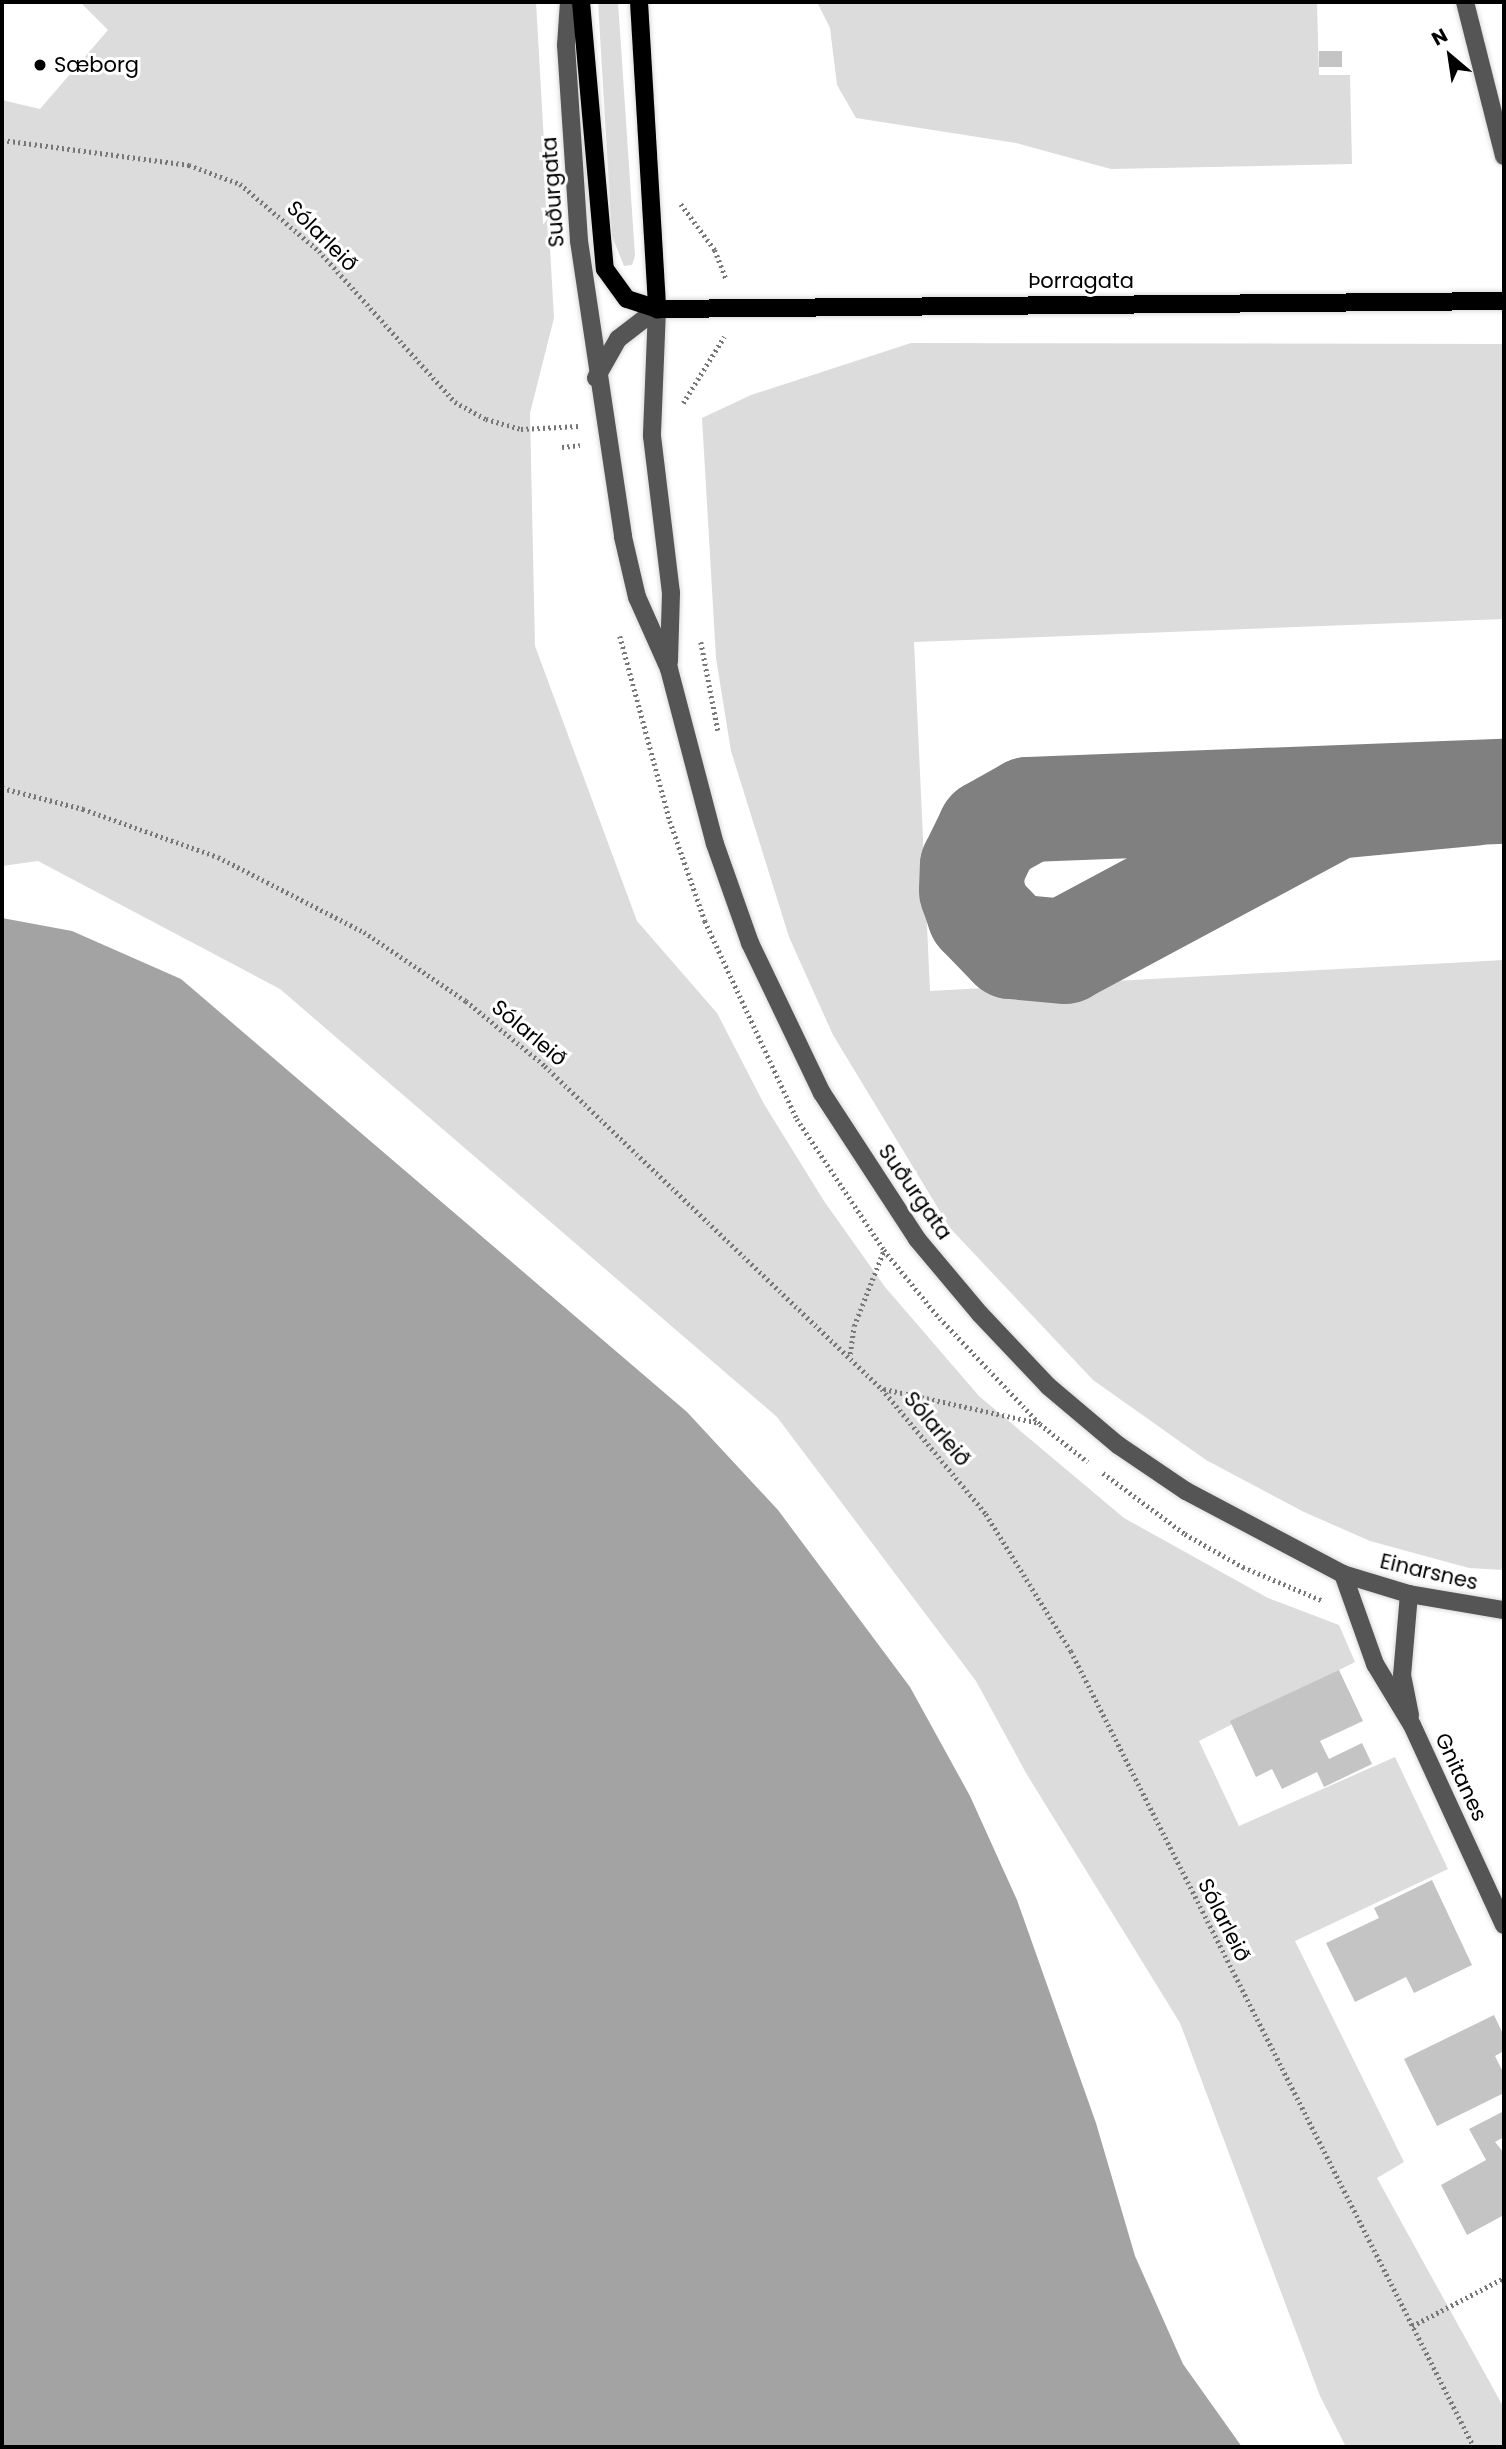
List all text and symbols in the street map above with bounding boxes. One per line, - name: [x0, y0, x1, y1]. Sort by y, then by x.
- north arrow: [1415, 21, 1485, 91]
- text: N: [1427, 22, 1452, 52]
- place label: Sæborg: [54, 52, 139, 78]
- marker: Sæborg: [32, 57, 48, 73]
- street label: Suðurgata: [537, 136, 569, 248]
- street label: Sólarleið: [281, 195, 363, 277]
- street label: Þorragata: [1028, 268, 1134, 294]
- street label: Sólarleið: [487, 995, 571, 1071]
- street label: Suðurgata: [873, 1139, 957, 1245]
- street label: Sólarleið: [899, 1387, 975, 1471]
- street label: Einarsnes: [1378, 1548, 1480, 1596]
- street label: Gnitanes: [1430, 1729, 1492, 1825]
- street label: Sólarleið: [1192, 1874, 1256, 1966]

